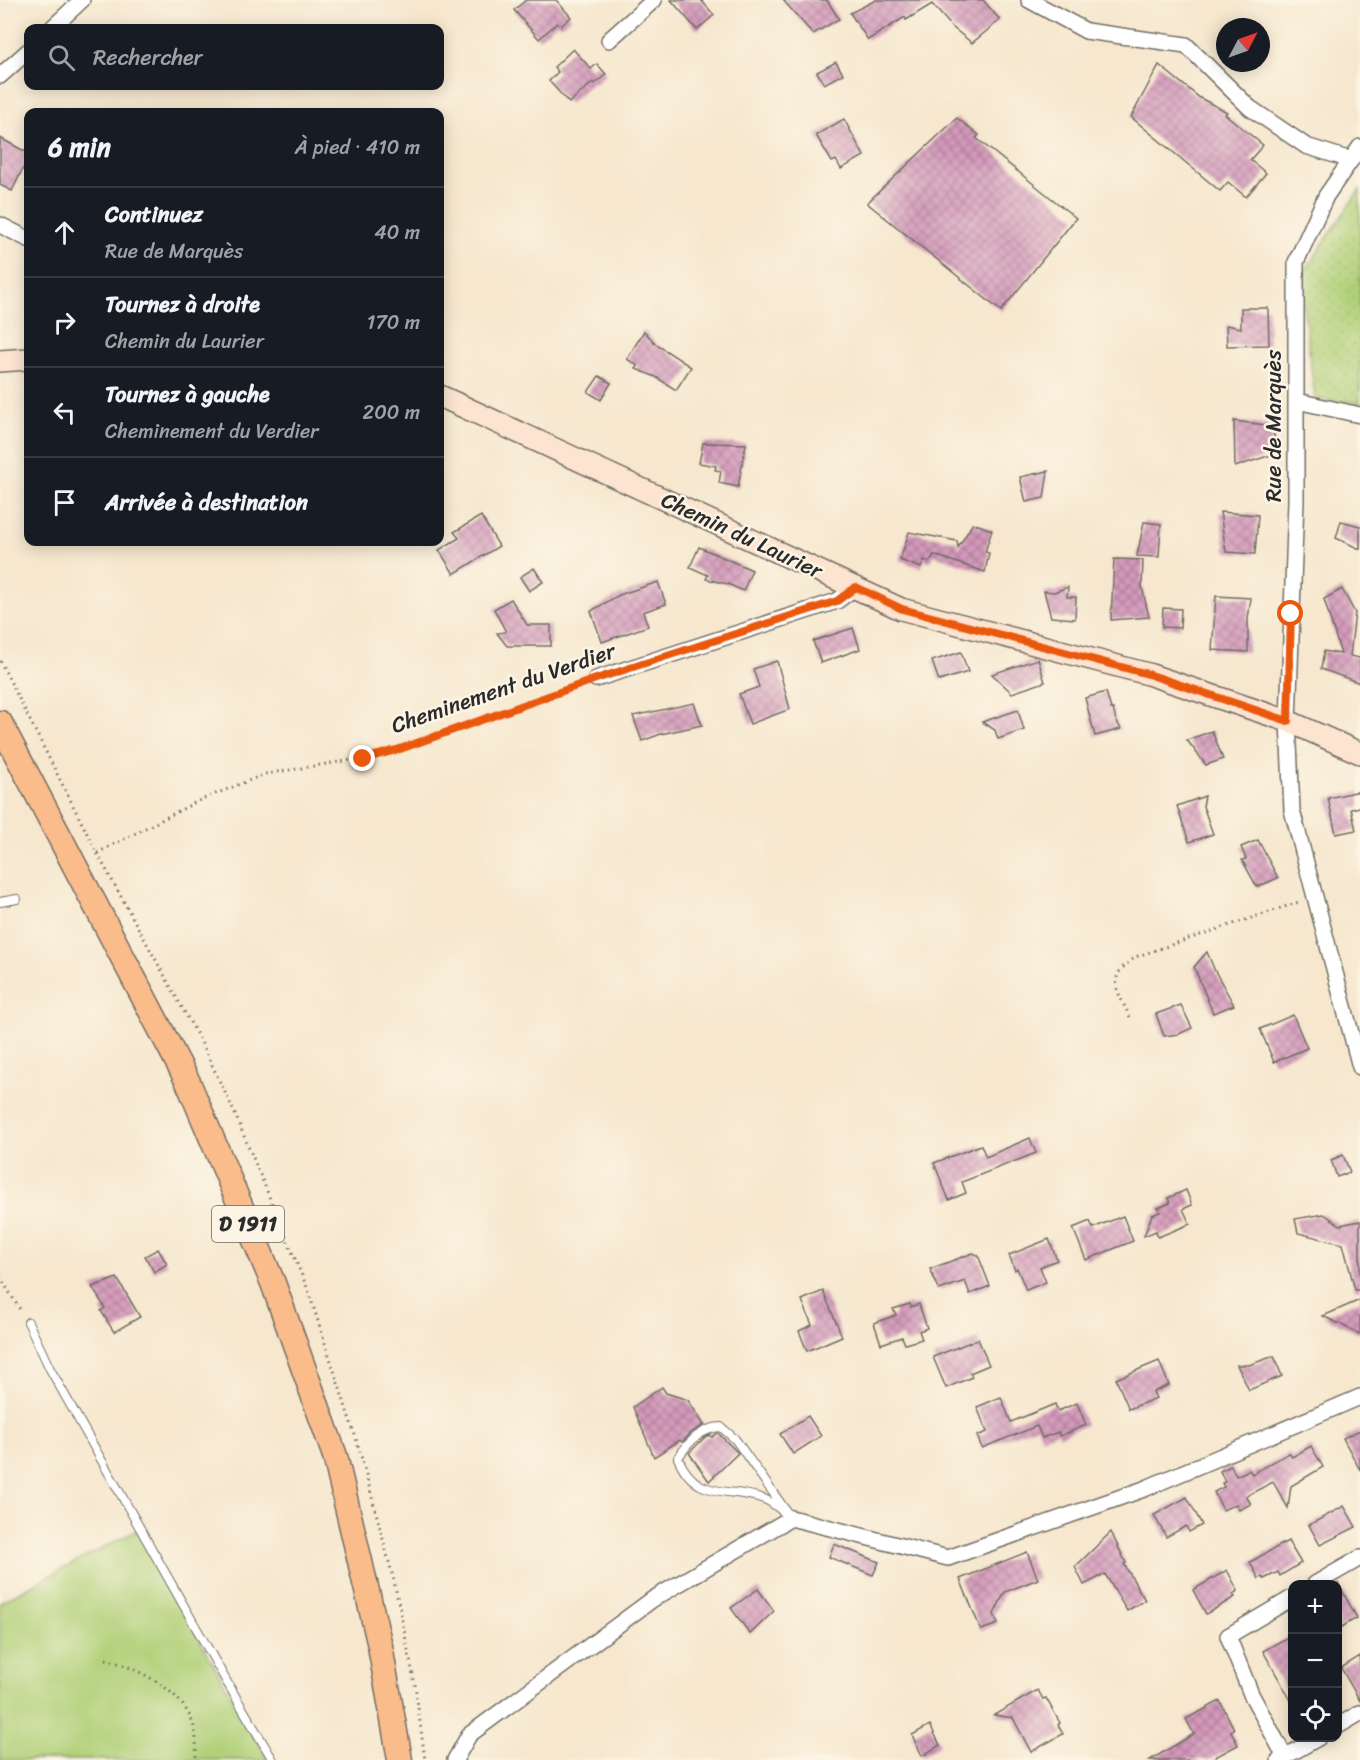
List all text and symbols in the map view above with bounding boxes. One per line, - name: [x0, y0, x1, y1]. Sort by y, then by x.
- north arrow: [1216, 18, 1270, 72]
- search box: [24, 24, 444, 90]
- text: Rechercher: [93, 38, 203, 77]
- icon: search: [45, 41, 78, 74]
- text: 6 min: [48, 124, 111, 170]
- text: À pied · 410 m: [295, 130, 420, 165]
- text: Continuez: [105, 195, 203, 234]
- text: 40 m: [374, 215, 420, 250]
- icon: ahead: [48, 216, 81, 249]
- text: Rue de Marquès: [105, 234, 243, 269]
- text: Tournez à droite: [105, 285, 260, 324]
- text: 170 m: [367, 305, 420, 340]
- icon: right: [48, 306, 81, 339]
- text: Chemin du Laurier: [105, 324, 264, 359]
- street label: Rue de Marquès: [1254, 349, 1293, 502]
- text: Tournez à gauche: [105, 375, 270, 414]
- text: 200 m: [363, 395, 420, 430]
- icon: left: [48, 396, 81, 429]
- text: Cheminement du Verdier: [105, 414, 318, 449]
- street label: Chemin du Laurier: [655, 480, 830, 590]
- text: Arrivée à destination: [105, 483, 308, 522]
- icon: arrive: [48, 486, 81, 519]
- route start: [1277, 600, 1303, 626]
- street label: Cheminement du Verdier: [386, 631, 622, 745]
- route end: [349, 745, 375, 771]
- road number: D 1911: [212, 1206, 284, 1242]
- map controls: [1288, 1580, 1342, 1742]
- button: +: [1288, 1580, 1342, 1634]
- button: −: [1288, 1634, 1342, 1688]
- button: locate: [1288, 1688, 1342, 1742]

